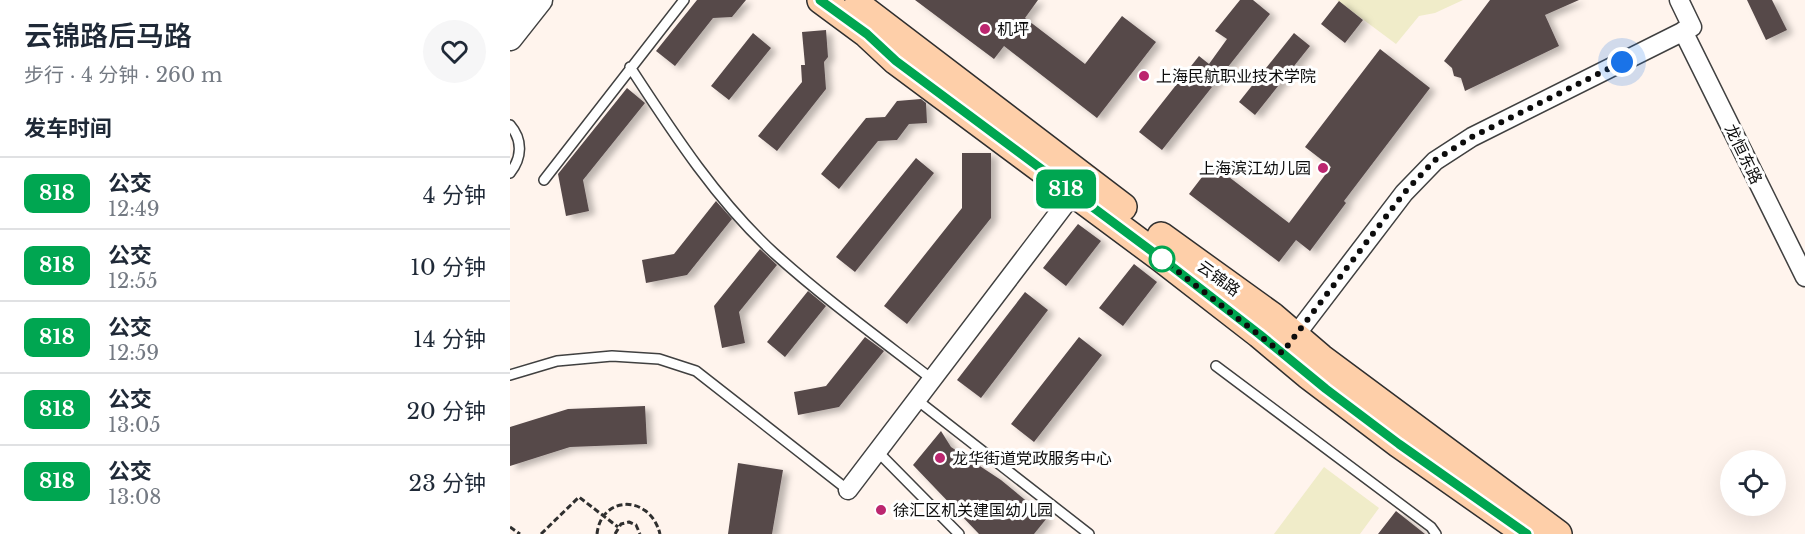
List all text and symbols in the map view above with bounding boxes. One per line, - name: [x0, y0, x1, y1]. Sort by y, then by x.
- text: 云锦路后马路: [24, 19, 192, 54]
- place label: 机坪: [997, 19, 1029, 39]
- button: heart: [423, 20, 486, 83]
- marker: 机坪: [978, 22, 992, 36]
- your location: [1607, 47, 1637, 77]
- text: 步行 · 4 分钟 · 260 m: [24, 63, 222, 87]
- place label: 上海民航职业技术学院: [1156, 66, 1316, 86]
- marker: 上海民航职业技术学院: [1137, 69, 1151, 83]
- text: 发车时间: [24, 115, 112, 142]
- street label: 龙恒东路: [1721, 121, 1767, 187]
- place label: 上海滨江幼儿园: [1199, 158, 1311, 178]
- marker: 上海滨江幼儿园: [1316, 161, 1330, 175]
- text: 公交: [108, 170, 152, 197]
- line badge: 818: [1032, 170, 1100, 208]
- text: 818: [1048, 176, 1084, 202]
- text: 818: [39, 180, 75, 206]
- text: 4 分钟: [423, 182, 486, 209]
- text: 12:49: [108, 197, 160, 221]
- text: 公交: [108, 242, 152, 269]
- unlabelled marker: [1149, 246, 1175, 272]
- text: 818: [39, 252, 75, 278]
- text: 10 分钟: [410, 254, 486, 281]
- street label: 云锦路: [1194, 256, 1244, 300]
- text: 12:55: [108, 269, 158, 293]
- text: 公交: [108, 314, 152, 341]
- text: 818: [39, 324, 75, 350]
- text: 14 分钟: [413, 326, 486, 353]
- text: 12:59: [108, 341, 159, 365]
- text: 公交: [108, 386, 152, 413]
- text: 818: [39, 396, 75, 422]
- text: 20 分钟: [406, 398, 486, 425]
- text: 13:05: [108, 413, 161, 437]
- place label: 龙华街道党政服务中心: [952, 448, 1112, 468]
- map controls: [1720, 450, 1786, 516]
- button: locate: [1720, 450, 1786, 516]
- marker: 龙华街道党政服务中心: [933, 451, 947, 465]
- text: 公交: [108, 458, 152, 485]
- text: 818: [39, 468, 75, 494]
- text: 23 分钟: [409, 470, 486, 497]
- text: 13:08: [108, 485, 161, 509]
- place label: 徐汇区机关建国幼儿园: [893, 500, 1053, 520]
- marker: 徐汇区机关建国幼儿园: [874, 503, 888, 517]

